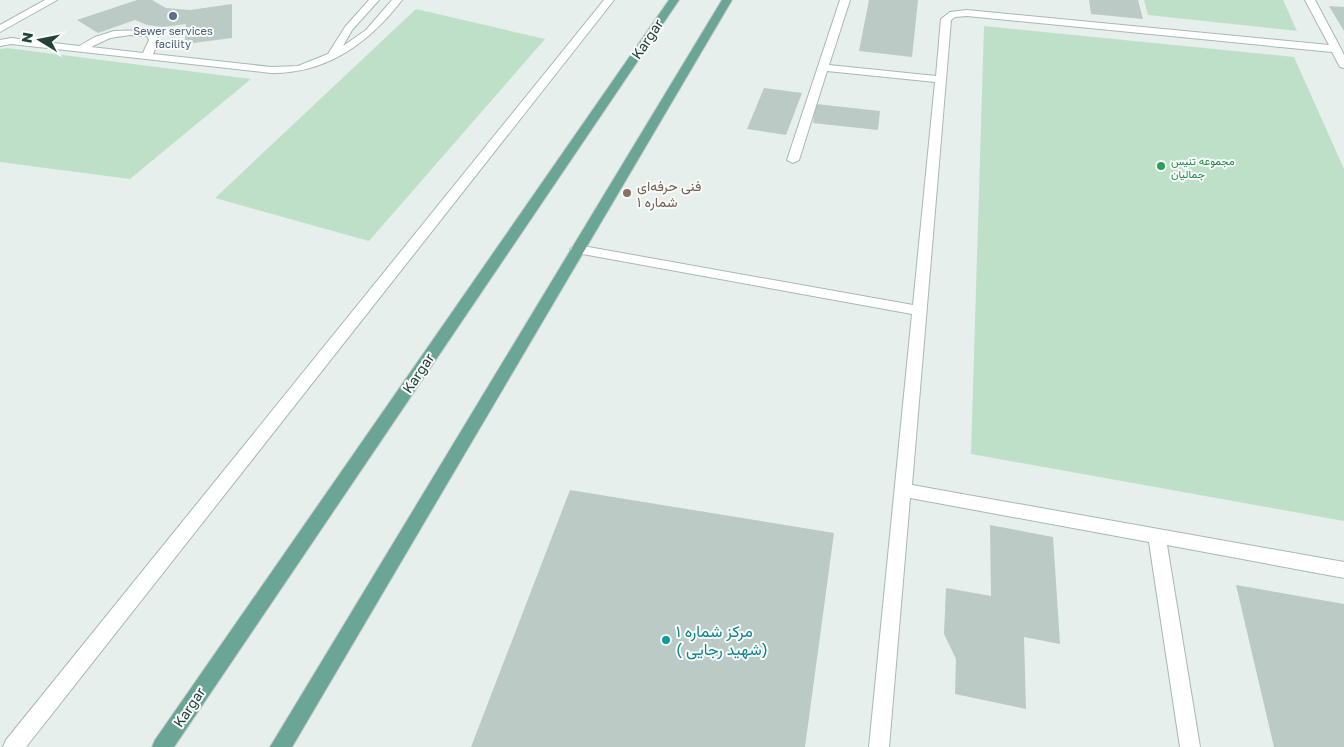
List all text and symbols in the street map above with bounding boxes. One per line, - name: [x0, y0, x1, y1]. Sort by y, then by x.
- marker: Sewer services facility: [167, 10, 179, 22]
- north arrow: [15, 15, 65, 65]
- street label: Kargar: [627, 15, 667, 62]
- place label: Sewer services facility: [133, 24, 213, 50]
- text: N: [17, 31, 36, 44]
- place label: مجموعه تنیس جمالیان: [1171, 154, 1235, 181]
- marker: مجموعه تنیس جمالیان: [1155, 160, 1167, 172]
- place label: فنی حرفه‌ای شماره ۱: [637, 177, 701, 211]
- marker: فنی حرفه‌ای شماره ۱: [621, 187, 633, 199]
- street label: Kargar: [398, 349, 438, 396]
- place label: مرکز شماره ۱ ( شهید رجایی): [676, 621, 768, 660]
- marker: مرکز شماره ۱ ( شهید رجایی): [660, 634, 672, 646]
- street label: Kargar: [169, 683, 209, 730]

